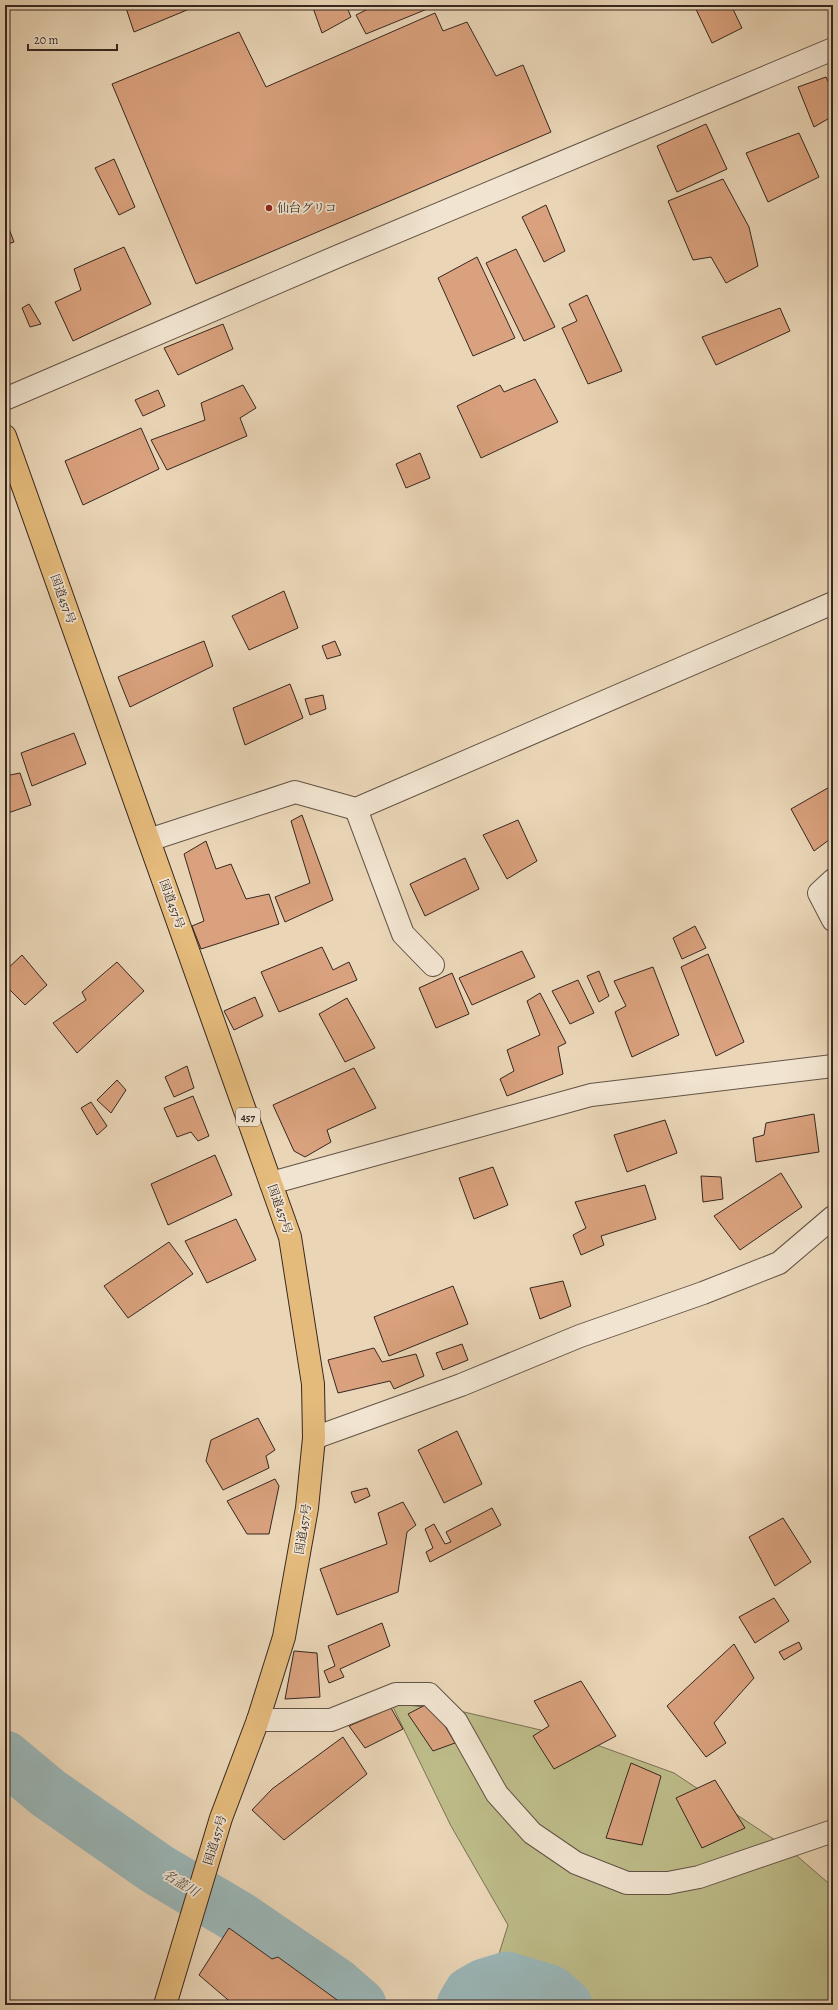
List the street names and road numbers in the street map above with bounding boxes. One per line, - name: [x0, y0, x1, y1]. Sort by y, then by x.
- street label: 国道457号: [47, 572, 79, 626]
- street label: 国道457号: [156, 877, 188, 931]
- road number: 457: [236, 1108, 260, 1126]
- street label: 国道457号: [264, 1182, 296, 1236]
- street label: 国道457号: [291, 1502, 315, 1556]
- street label: 国道457号: [200, 1813, 230, 1867]

